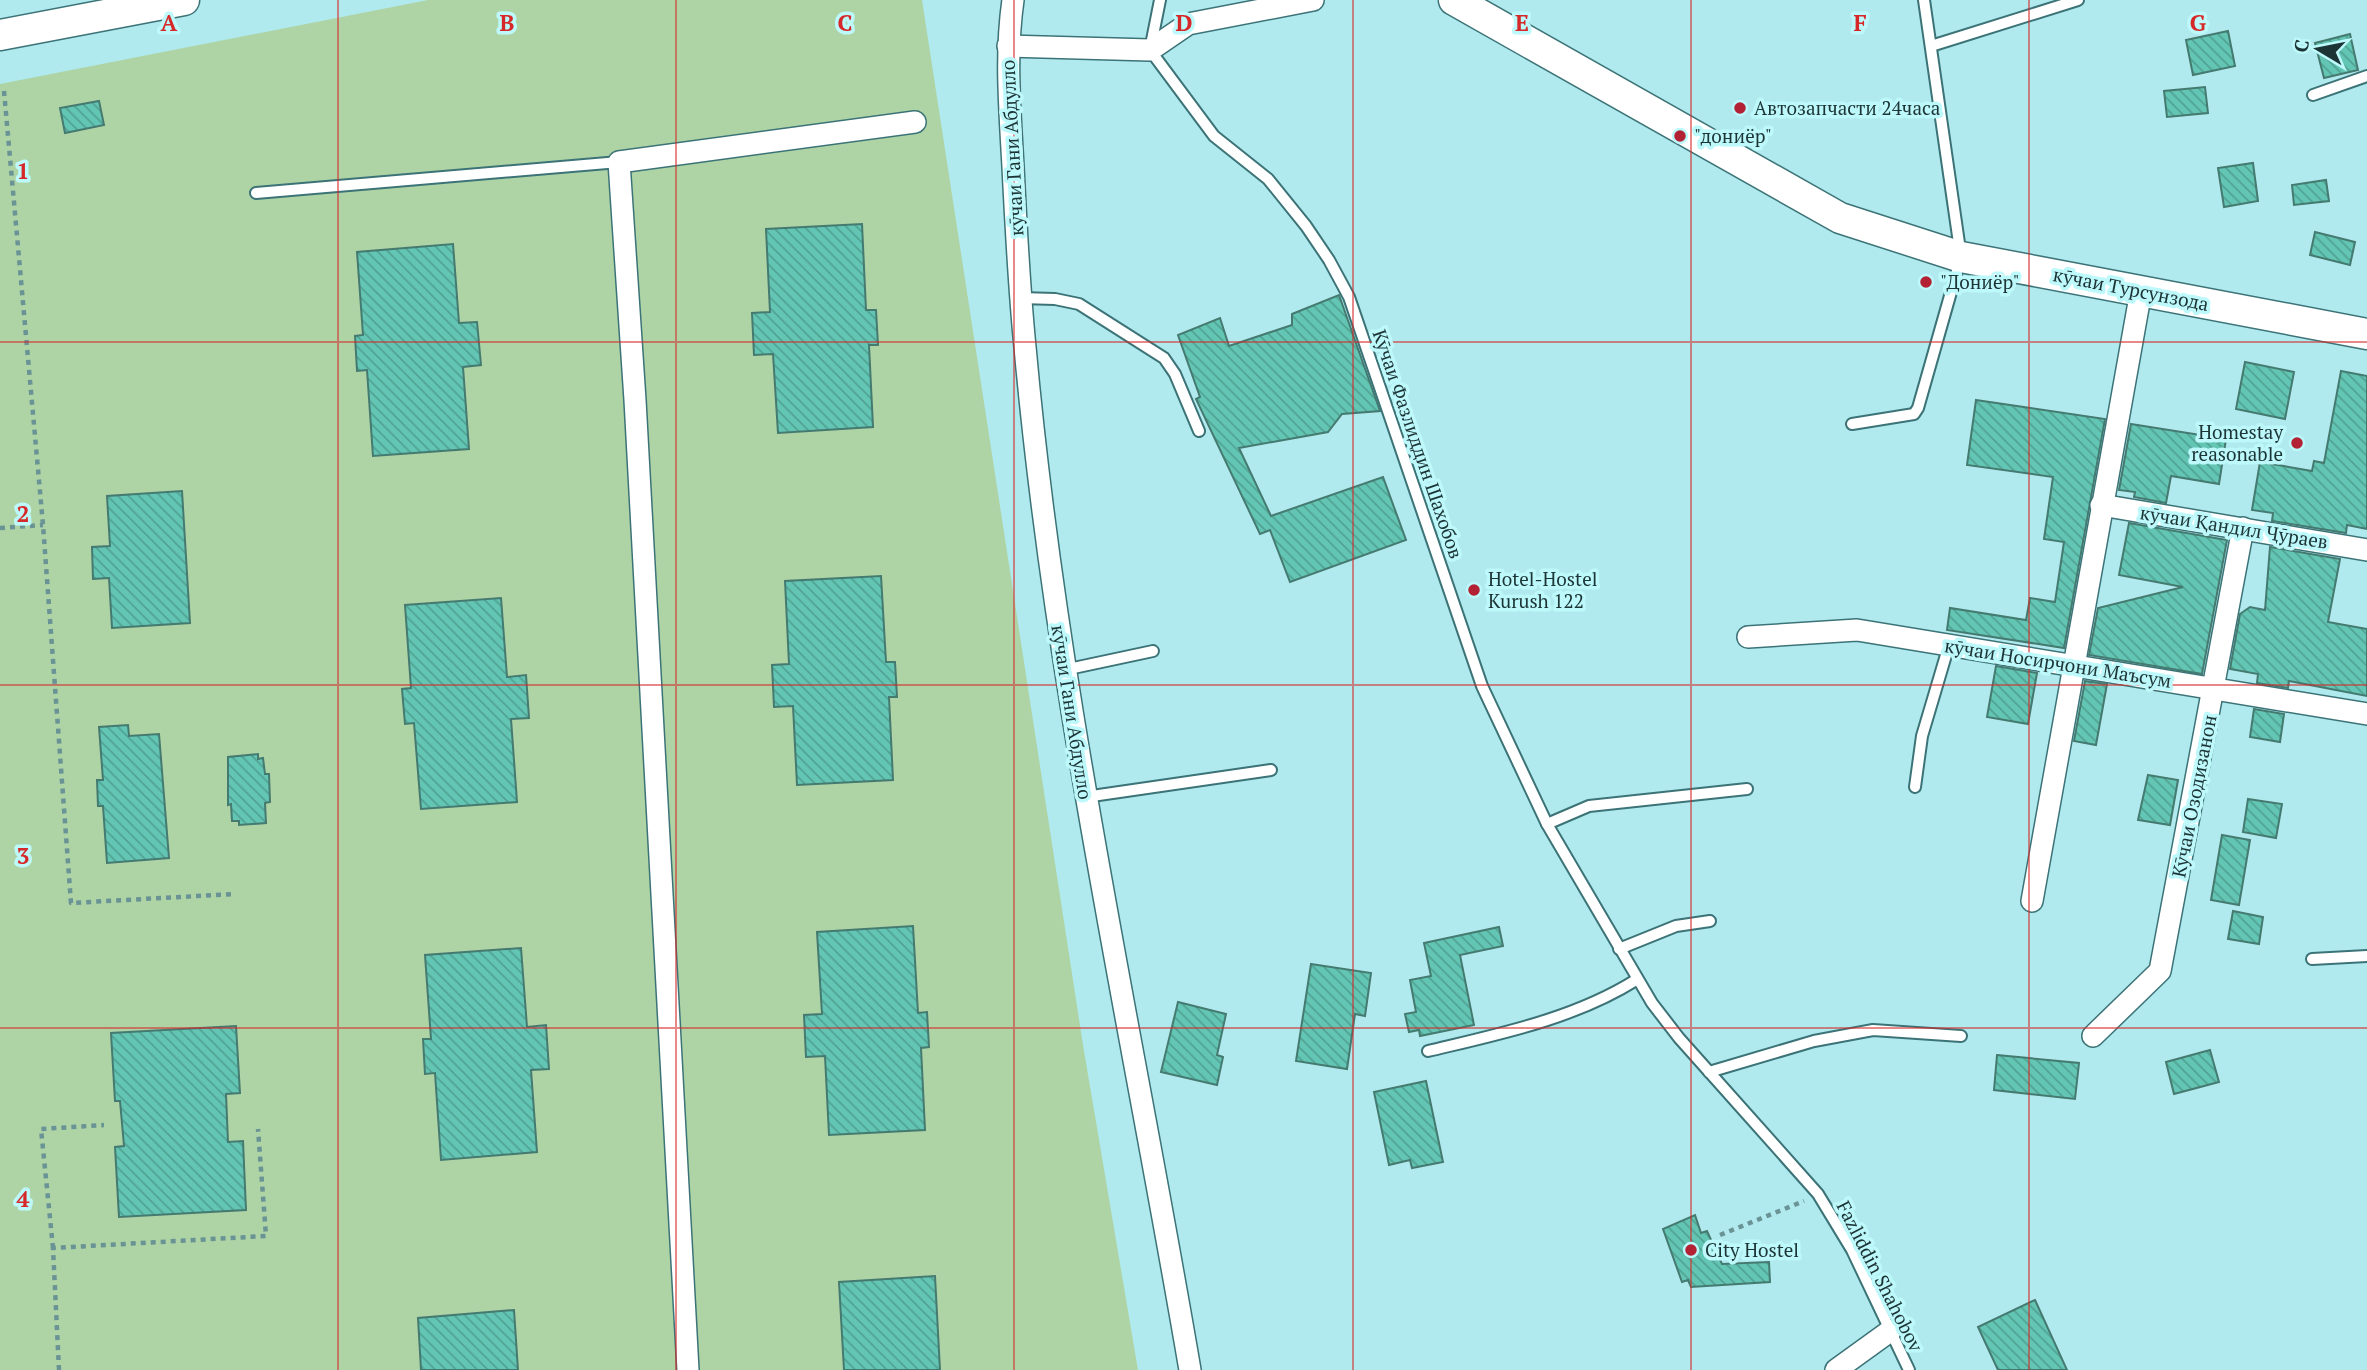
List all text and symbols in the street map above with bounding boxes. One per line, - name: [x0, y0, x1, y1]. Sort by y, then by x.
- text: A: [161, 7, 178, 38]
- text: B: [500, 7, 515, 38]
- text: C: [838, 7, 853, 38]
- text: D: [1176, 7, 1193, 38]
- text: E: [1515, 7, 1529, 38]
- text: F: [1853, 7, 1867, 38]
- text: G: [2190, 7, 2207, 38]
- north arrow: [2283, 14, 2353, 84]
- text: С: [2287, 38, 2314, 54]
- street label: кӯчаи Гани Абдулло: [994, 59, 1029, 237]
- place label: Автозапчасти 24часа: [1754, 95, 1941, 120]
- marker: Автозапчасти 24часа: [1732, 100, 1748, 116]
- place label: "дониёр": [1694, 123, 1772, 148]
- marker: "дониёр": [1672, 128, 1688, 144]
- text: 1: [17, 155, 30, 186]
- street label: кӯчаи Турсунзода: [2051, 261, 2211, 316]
- place label: "Дониёр": [1940, 269, 2020, 294]
- marker: "Дониёр": [1918, 274, 1934, 290]
- street label: Кӯчаи Фазлиддин Шахобов: [1367, 326, 1469, 562]
- place label: Homestay reasonable: [2191, 419, 2283, 466]
- marker: Homestay reasonable: [2289, 435, 2305, 451]
- text: 2: [17, 498, 30, 529]
- street label: кӯчаи Қандил Ҷӯраев: [2138, 499, 2330, 554]
- place label: Hotel-Hostel Kurush 122: [1488, 566, 1597, 613]
- marker: Hotel-Hostel Kurush 122: [1466, 582, 1482, 598]
- street label: кӯчаи Гани Абдулло: [1046, 623, 1099, 801]
- street label: кӯчаи Носирчони Маъсум: [1943, 632, 2174, 693]
- street label: Кӯчаи Озодизанон: [2165, 712, 2222, 879]
- text: 3: [17, 840, 30, 871]
- text: 4: [17, 1183, 30, 1214]
- street label: Fazliddin Shahobov: [1832, 1196, 1929, 1356]
- place label: City Hostel: [1705, 1237, 1799, 1262]
- marker: City Hostel: [1683, 1242, 1699, 1258]

